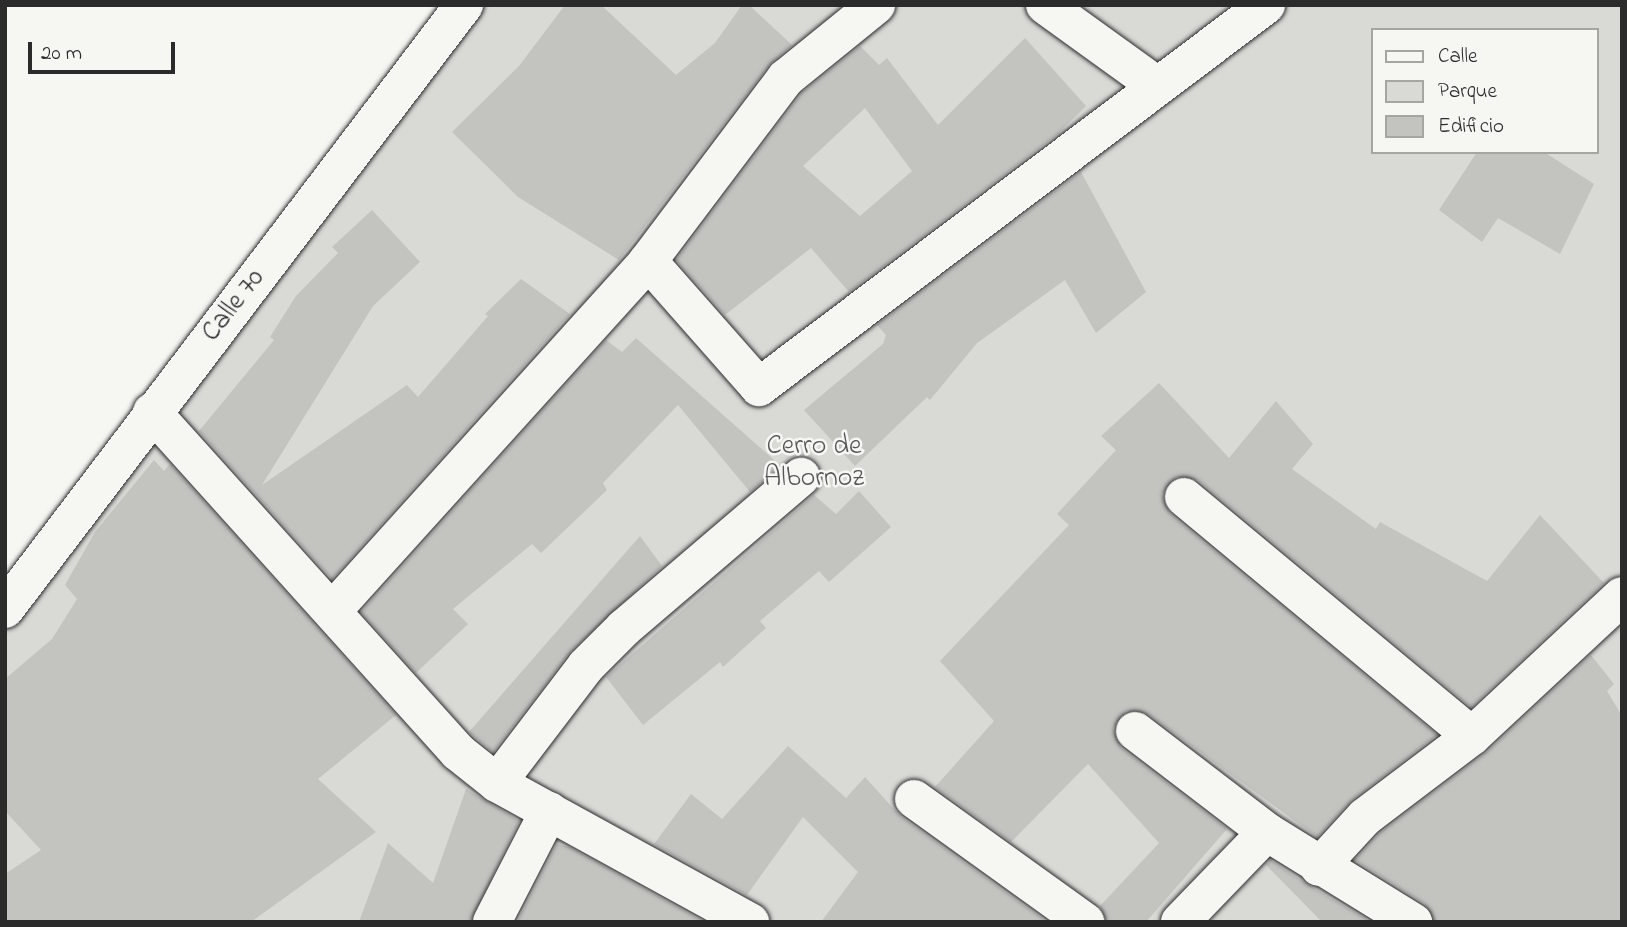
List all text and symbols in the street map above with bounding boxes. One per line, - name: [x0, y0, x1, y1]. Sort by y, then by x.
- scale bar: [32, 28, 178, 72]
- legend: [1372, 28, 1599, 154]
- text: 20 m: [41, 39, 82, 69]
- text: Calle: [1438, 42, 1477, 72]
- text: Parque: [1438, 77, 1497, 107]
- text: Edificio: [1438, 112, 1504, 142]
- street label: Calle 70: [195, 263, 273, 349]
- park label: Cerro de Albornoz: [764, 430, 864, 496]

